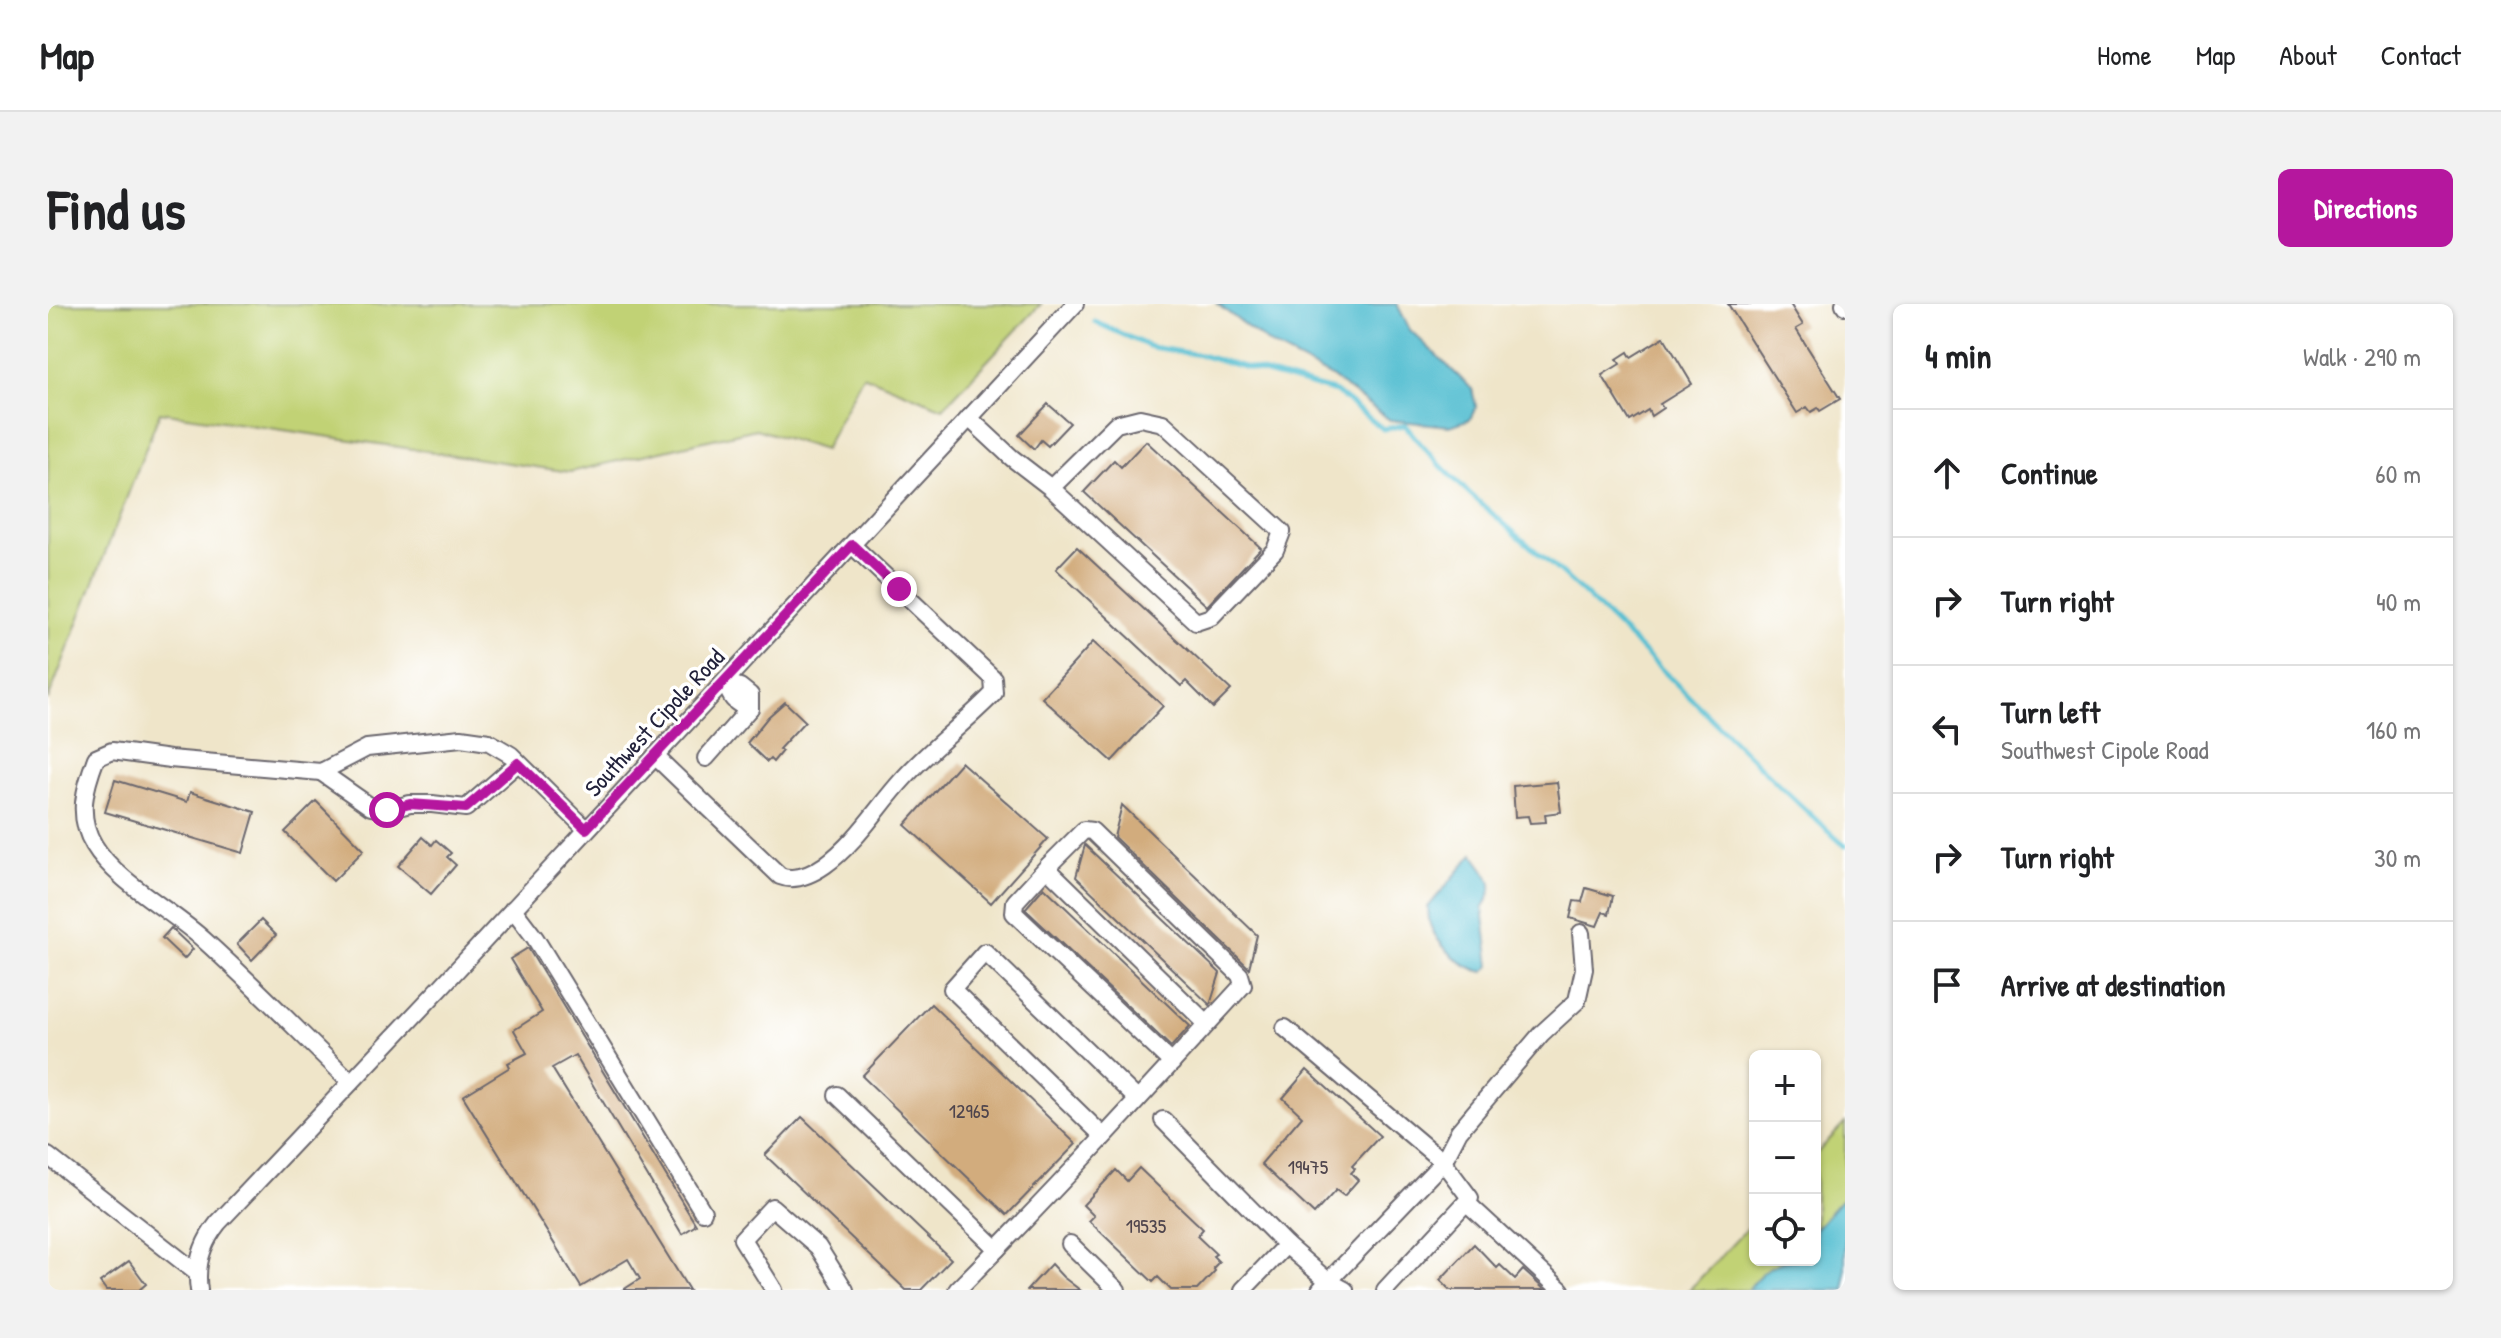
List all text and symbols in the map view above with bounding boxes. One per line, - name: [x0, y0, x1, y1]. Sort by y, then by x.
- text: Map: [40, 29, 94, 81]
- text: Home: [2097, 36, 2152, 74]
- text: Map: [2196, 36, 2235, 74]
- text: About: [2279, 36, 2337, 74]
- text: Contact: [2381, 36, 2461, 74]
- button: Directions: [2278, 169, 2453, 247]
- text: Find us: [48, 171, 186, 246]
- text: 4 min: [1925, 333, 1992, 379]
- text: Walk · 290 m: [2303, 339, 2421, 374]
- icon: ahead: [1925, 451, 1969, 495]
- text: Continue: [2001, 453, 2098, 493]
- text: 60 m: [2375, 456, 2421, 491]
- route end: [881, 571, 917, 607]
- icon: right: [1925, 579, 1969, 623]
- text: Turn right: [2001, 581, 2114, 621]
- text: 40 m: [2376, 584, 2421, 619]
- street label: Southwest Cipole Road: [577, 641, 731, 803]
- text: Turn left: [2001, 692, 2100, 732]
- icon: left: [1925, 707, 1969, 751]
- text: 160 m: [2366, 712, 2421, 747]
- text: Southwest Cipole Road: [2001, 732, 2209, 767]
- route start: [369, 792, 405, 828]
- icon: right: [1925, 835, 1969, 879]
- text: Turn right: [2001, 837, 2114, 877]
- text: 30 m: [2374, 840, 2421, 875]
- icon: arrive: [1925, 963, 1969, 1007]
- text: Arrive at destination: [2001, 965, 2226, 1005]
- map controls: [1749, 1050, 1821, 1266]
- button: +: [1749, 1050, 1821, 1122]
- house number: 12965: [949, 1097, 990, 1124]
- button: −: [1749, 1122, 1821, 1194]
- house number: 19475: [1288, 1153, 1329, 1180]
- button: locate: [1749, 1194, 1821, 1266]
- house number: 19535: [1126, 1212, 1167, 1239]

